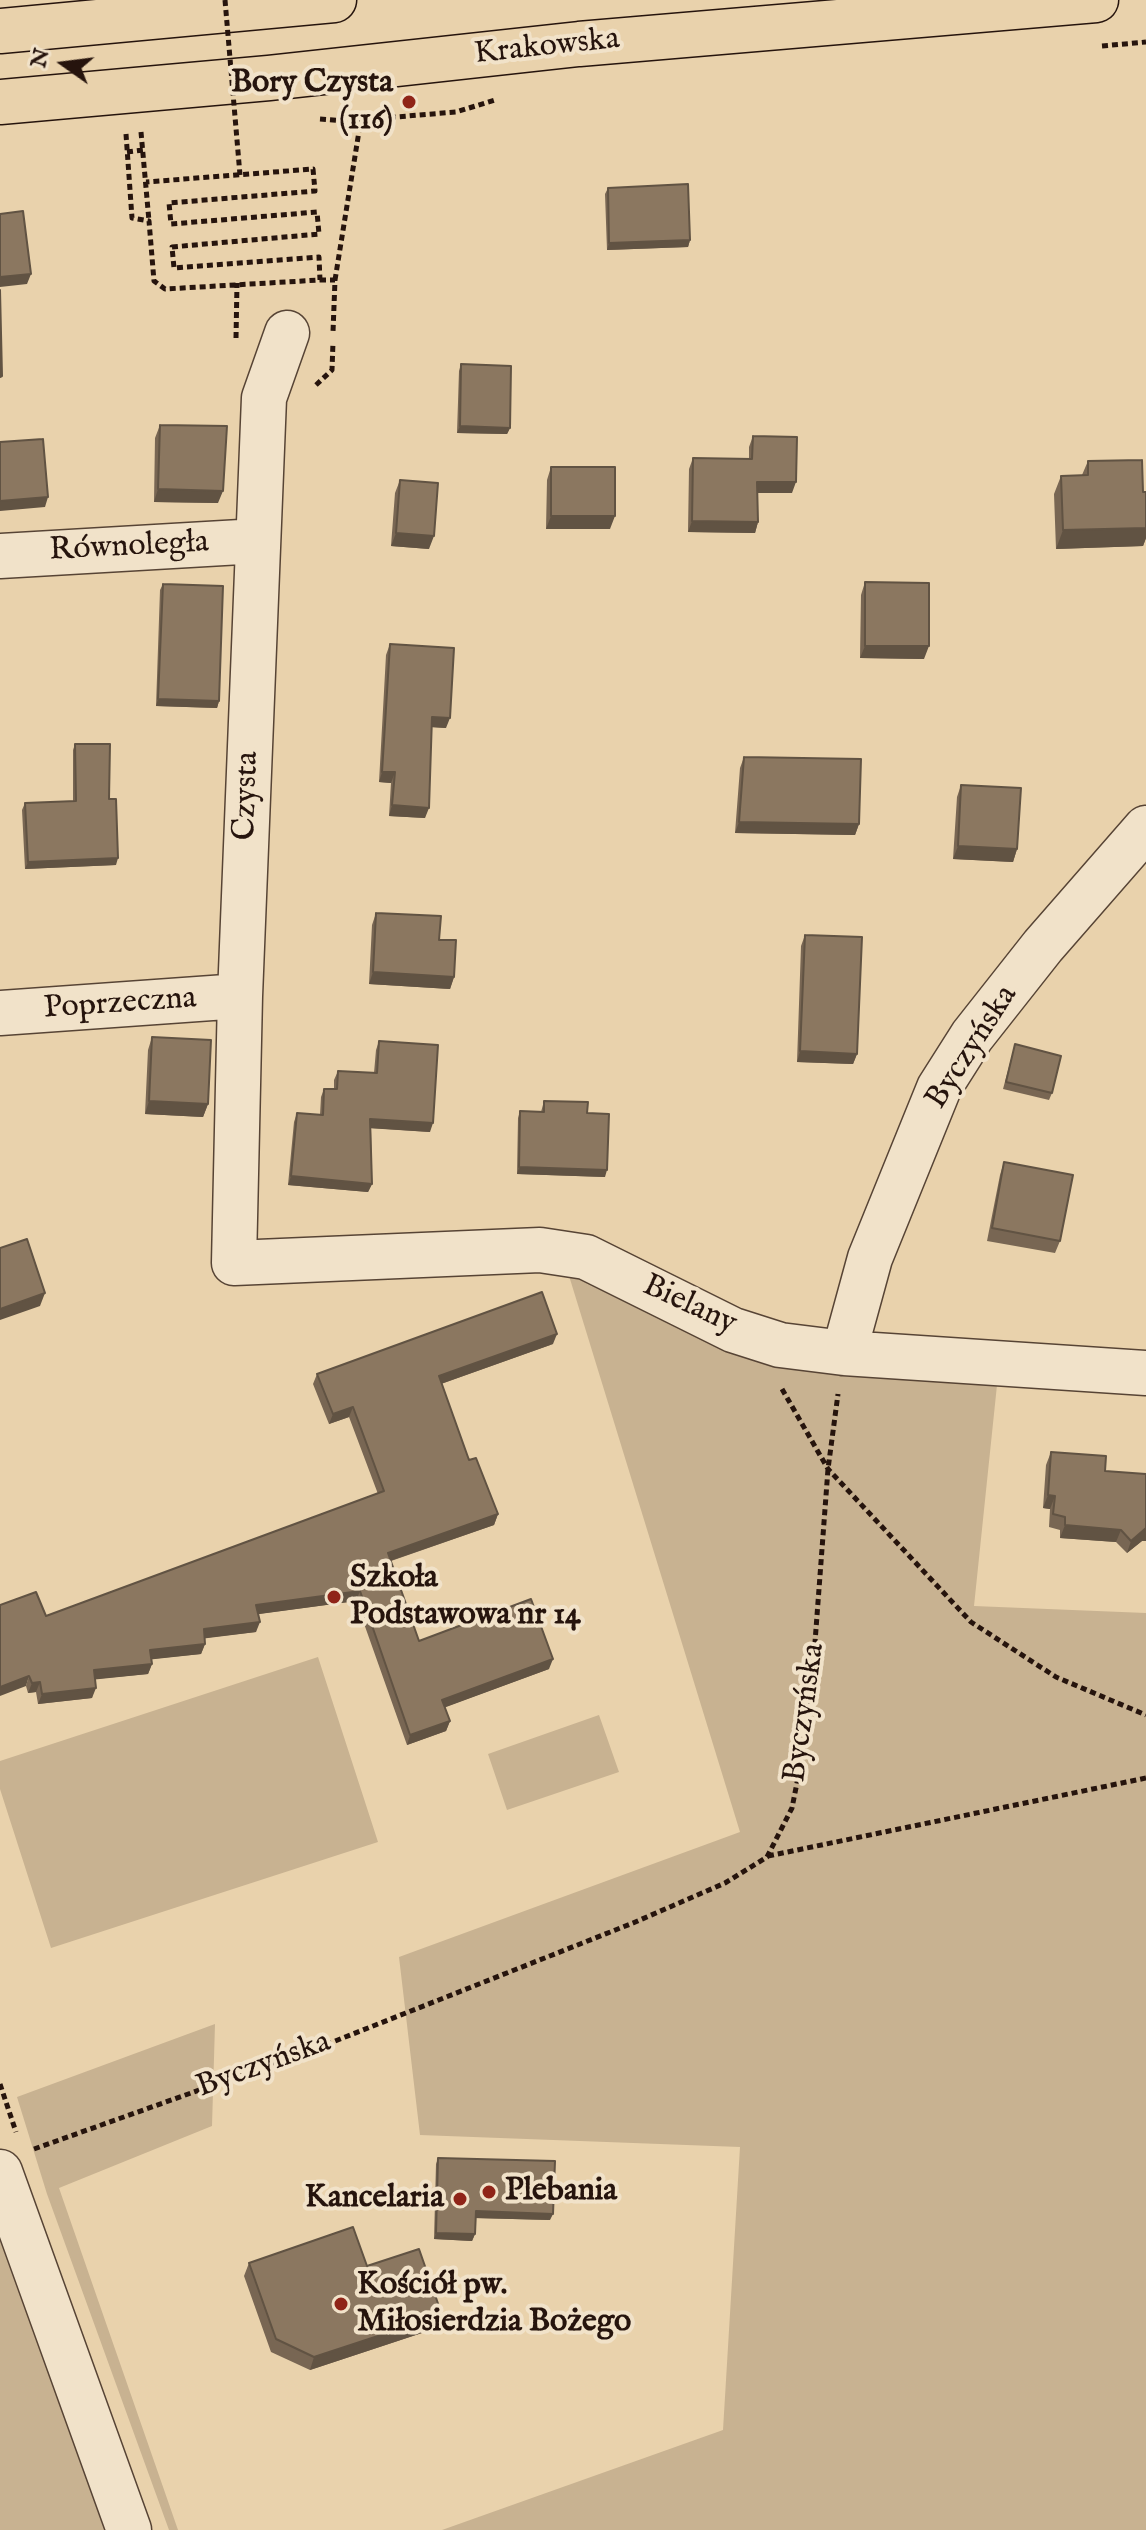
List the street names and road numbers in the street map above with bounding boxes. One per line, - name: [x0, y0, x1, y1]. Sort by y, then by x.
- street label: Krakowska: [473, 21, 621, 75]
- street label: Równoległa: [48, 525, 210, 571]
- street label: Czysta: [227, 751, 269, 841]
- street label: Byczyńska: [919, 979, 1027, 1117]
- street label: Poprzeczna: [42, 981, 198, 1029]
- street label: Bielany: [636, 1268, 742, 1344]
- street label: Byczyńska: [777, 1641, 835, 1785]
- street label: Byczyńska: [192, 2024, 336, 2108]

